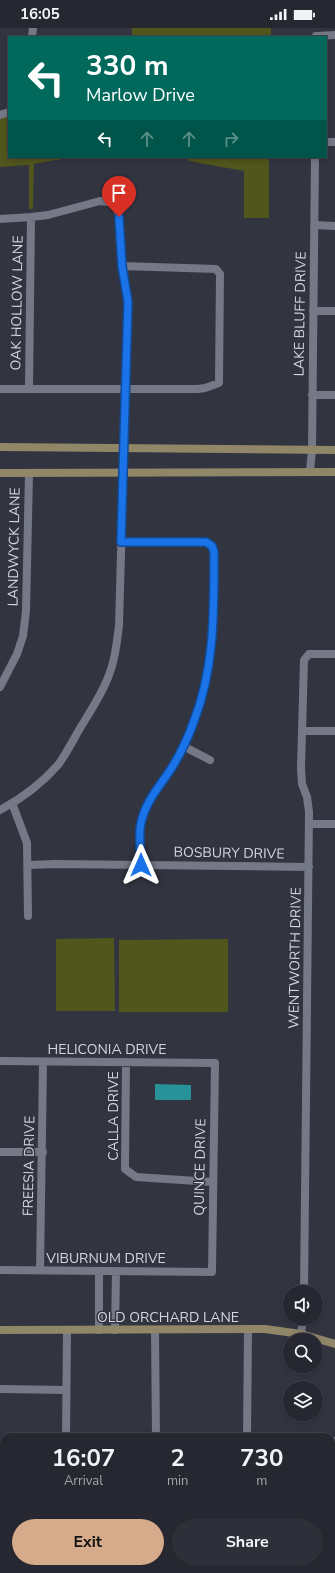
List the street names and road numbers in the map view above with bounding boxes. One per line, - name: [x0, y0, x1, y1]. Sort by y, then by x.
- street label: OAK HOLLOW LANE: [6, 235, 28, 371]
- street label: LAKE BLUFF DRIVE: [289, 251, 311, 377]
- street label: LANDWYCK LANE: [3, 487, 25, 607]
- street label: BOSBURY DRIVE: [173, 843, 285, 863]
- street label: WENTWORTH DRIVE: [284, 887, 306, 1029]
- street label: HELICONIA DRIVE: [48, 1040, 166, 1059]
- street label: CALLA DRIVE: [104, 1071, 123, 1161]
- street label: FREESIA DRIVE: [19, 1116, 39, 1216]
- street label: QUINCE DRIVE: [190, 1118, 210, 1216]
- street label: VIBURNUM DRIVE: [45, 1249, 166, 1268]
- street label: OLD ORCHARD LANE: [97, 1308, 239, 1327]

